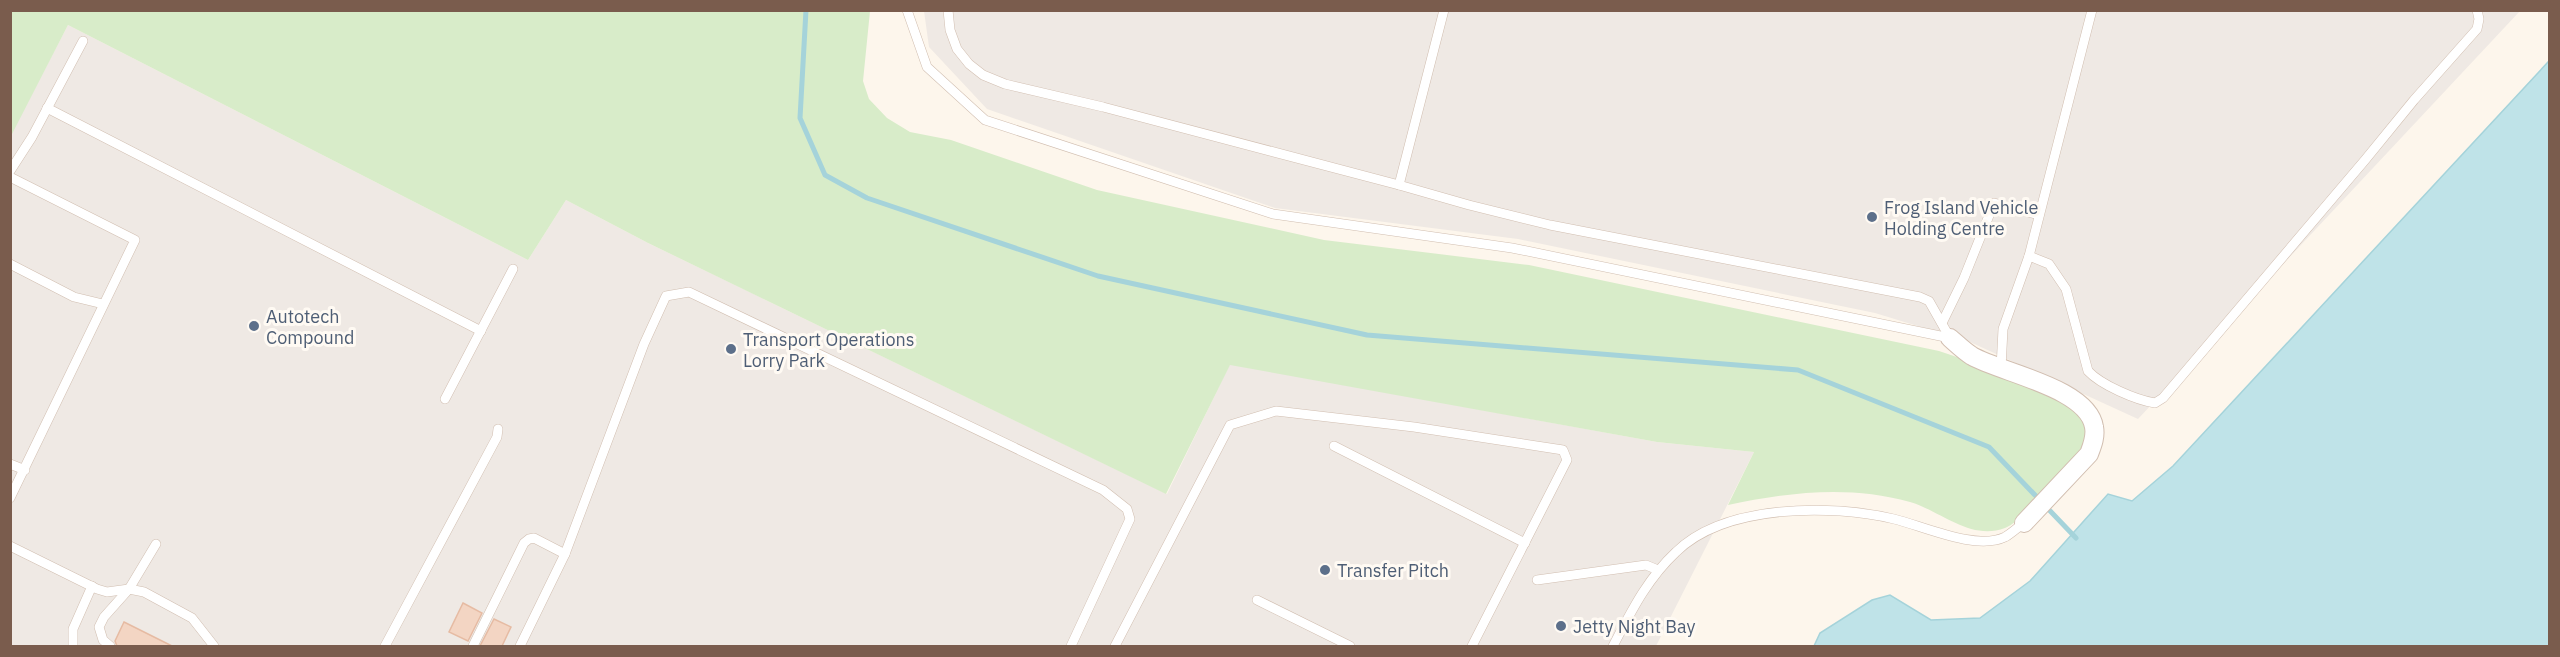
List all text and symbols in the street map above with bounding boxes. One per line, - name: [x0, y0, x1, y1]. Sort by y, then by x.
- place label: Frog Island Vehicle Holding Centre: [1884, 196, 2038, 240]
- marker: Frog Island Vehicle Holding Centre: [1865, 210, 1879, 224]
- place label: Autotech Compound: [266, 305, 354, 349]
- marker: Autotech Compound: [247, 319, 261, 333]
- place label: Transport Operations Lorry Park: [743, 328, 915, 372]
- marker: Transport Operations Lorry Park: [724, 342, 738, 356]
- place label: Transfer Pitch: [1337, 559, 1449, 582]
- marker: Transfer Pitch: [1318, 563, 1332, 577]
- place label: Jetty Night Bay: [1573, 615, 1696, 638]
- marker: Jetty Night Bay: [1554, 619, 1568, 633]

